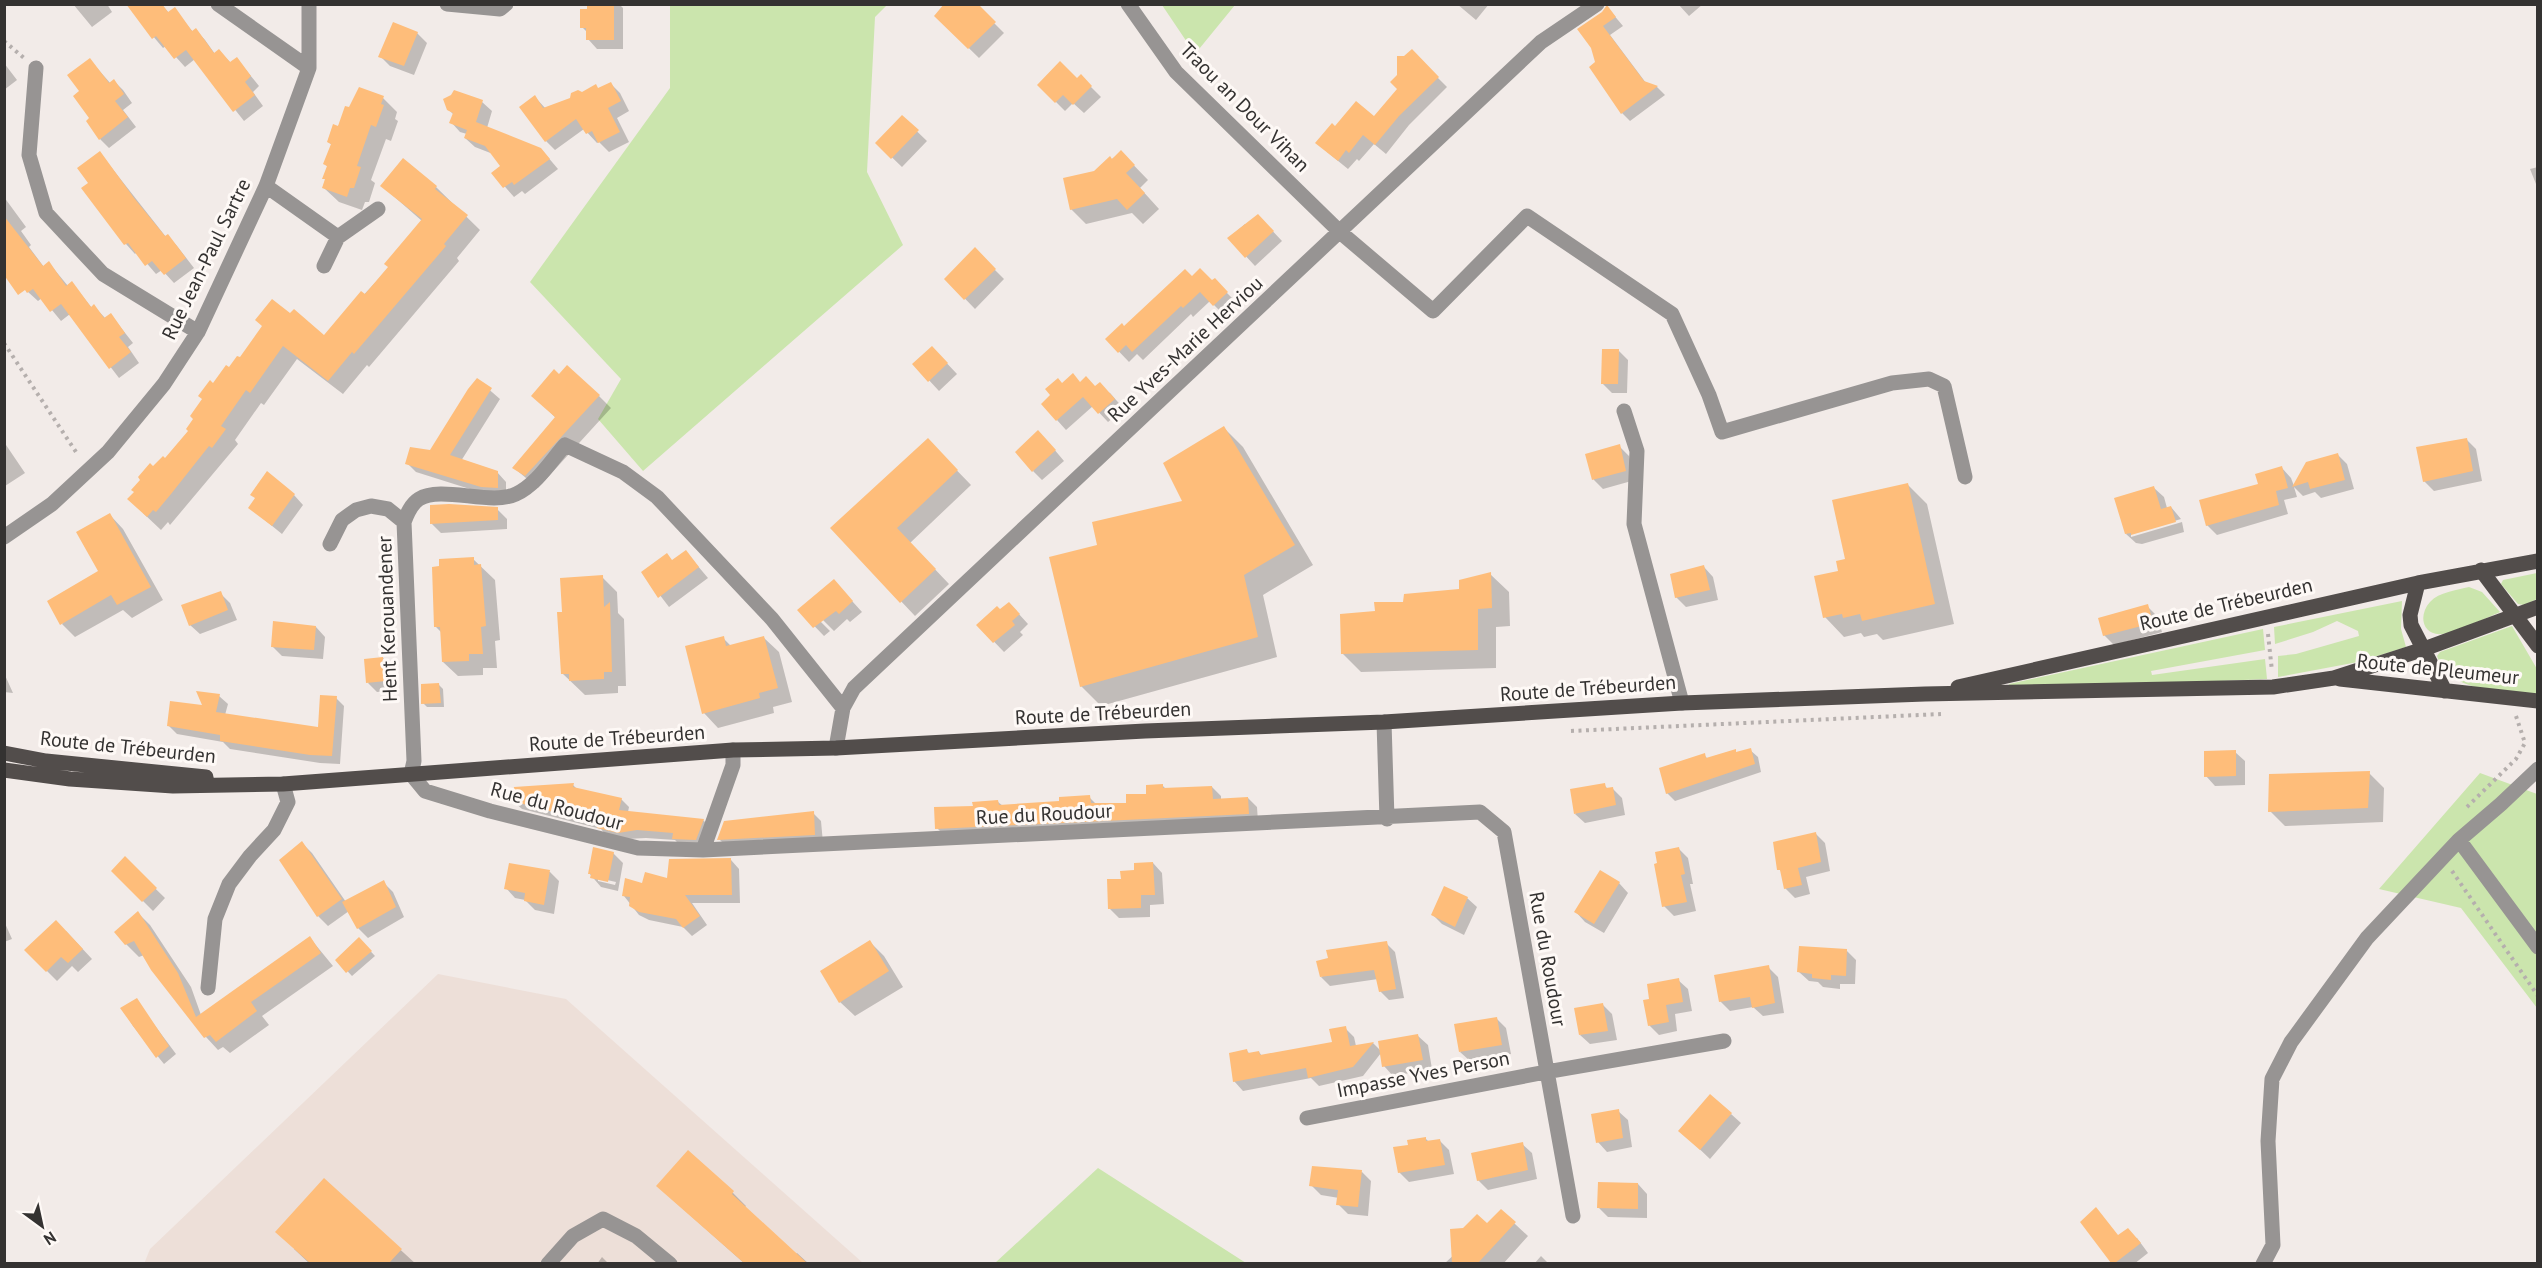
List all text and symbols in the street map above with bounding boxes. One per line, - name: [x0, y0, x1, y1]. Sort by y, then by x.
- street label: Traou an Dour Vihan: [1174, 36, 1316, 178]
- street label: Rue Jean-Paul Sartre: [156, 174, 256, 344]
- street label: Rue Yves-Marie Herviou: [1102, 270, 1268, 428]
- street label: Hent Kerouandener: [371, 535, 403, 702]
- street label: Route de Trébeurden: [2137, 571, 2315, 637]
- street label: Route de Pleumeur: [2356, 648, 2520, 690]
- street label: Route de Trébeurden: [1499, 669, 1677, 707]
- street label: Route de Trébeurden: [1014, 695, 1192, 731]
- street label: Route de Trébeurden: [528, 719, 706, 757]
- street label: Route de Trébeurden: [39, 725, 217, 769]
- street label: Rue du Roudour: [488, 776, 626, 836]
- street label: Rue du Roudour: [975, 797, 1113, 831]
- street label: Rue du Roudour: [1523, 890, 1573, 1029]
- street label: Impasse Yves Person: [1334, 1044, 1512, 1104]
- north arrow: [12, 1196, 72, 1256]
- text: N: [40, 1227, 60, 1250]

